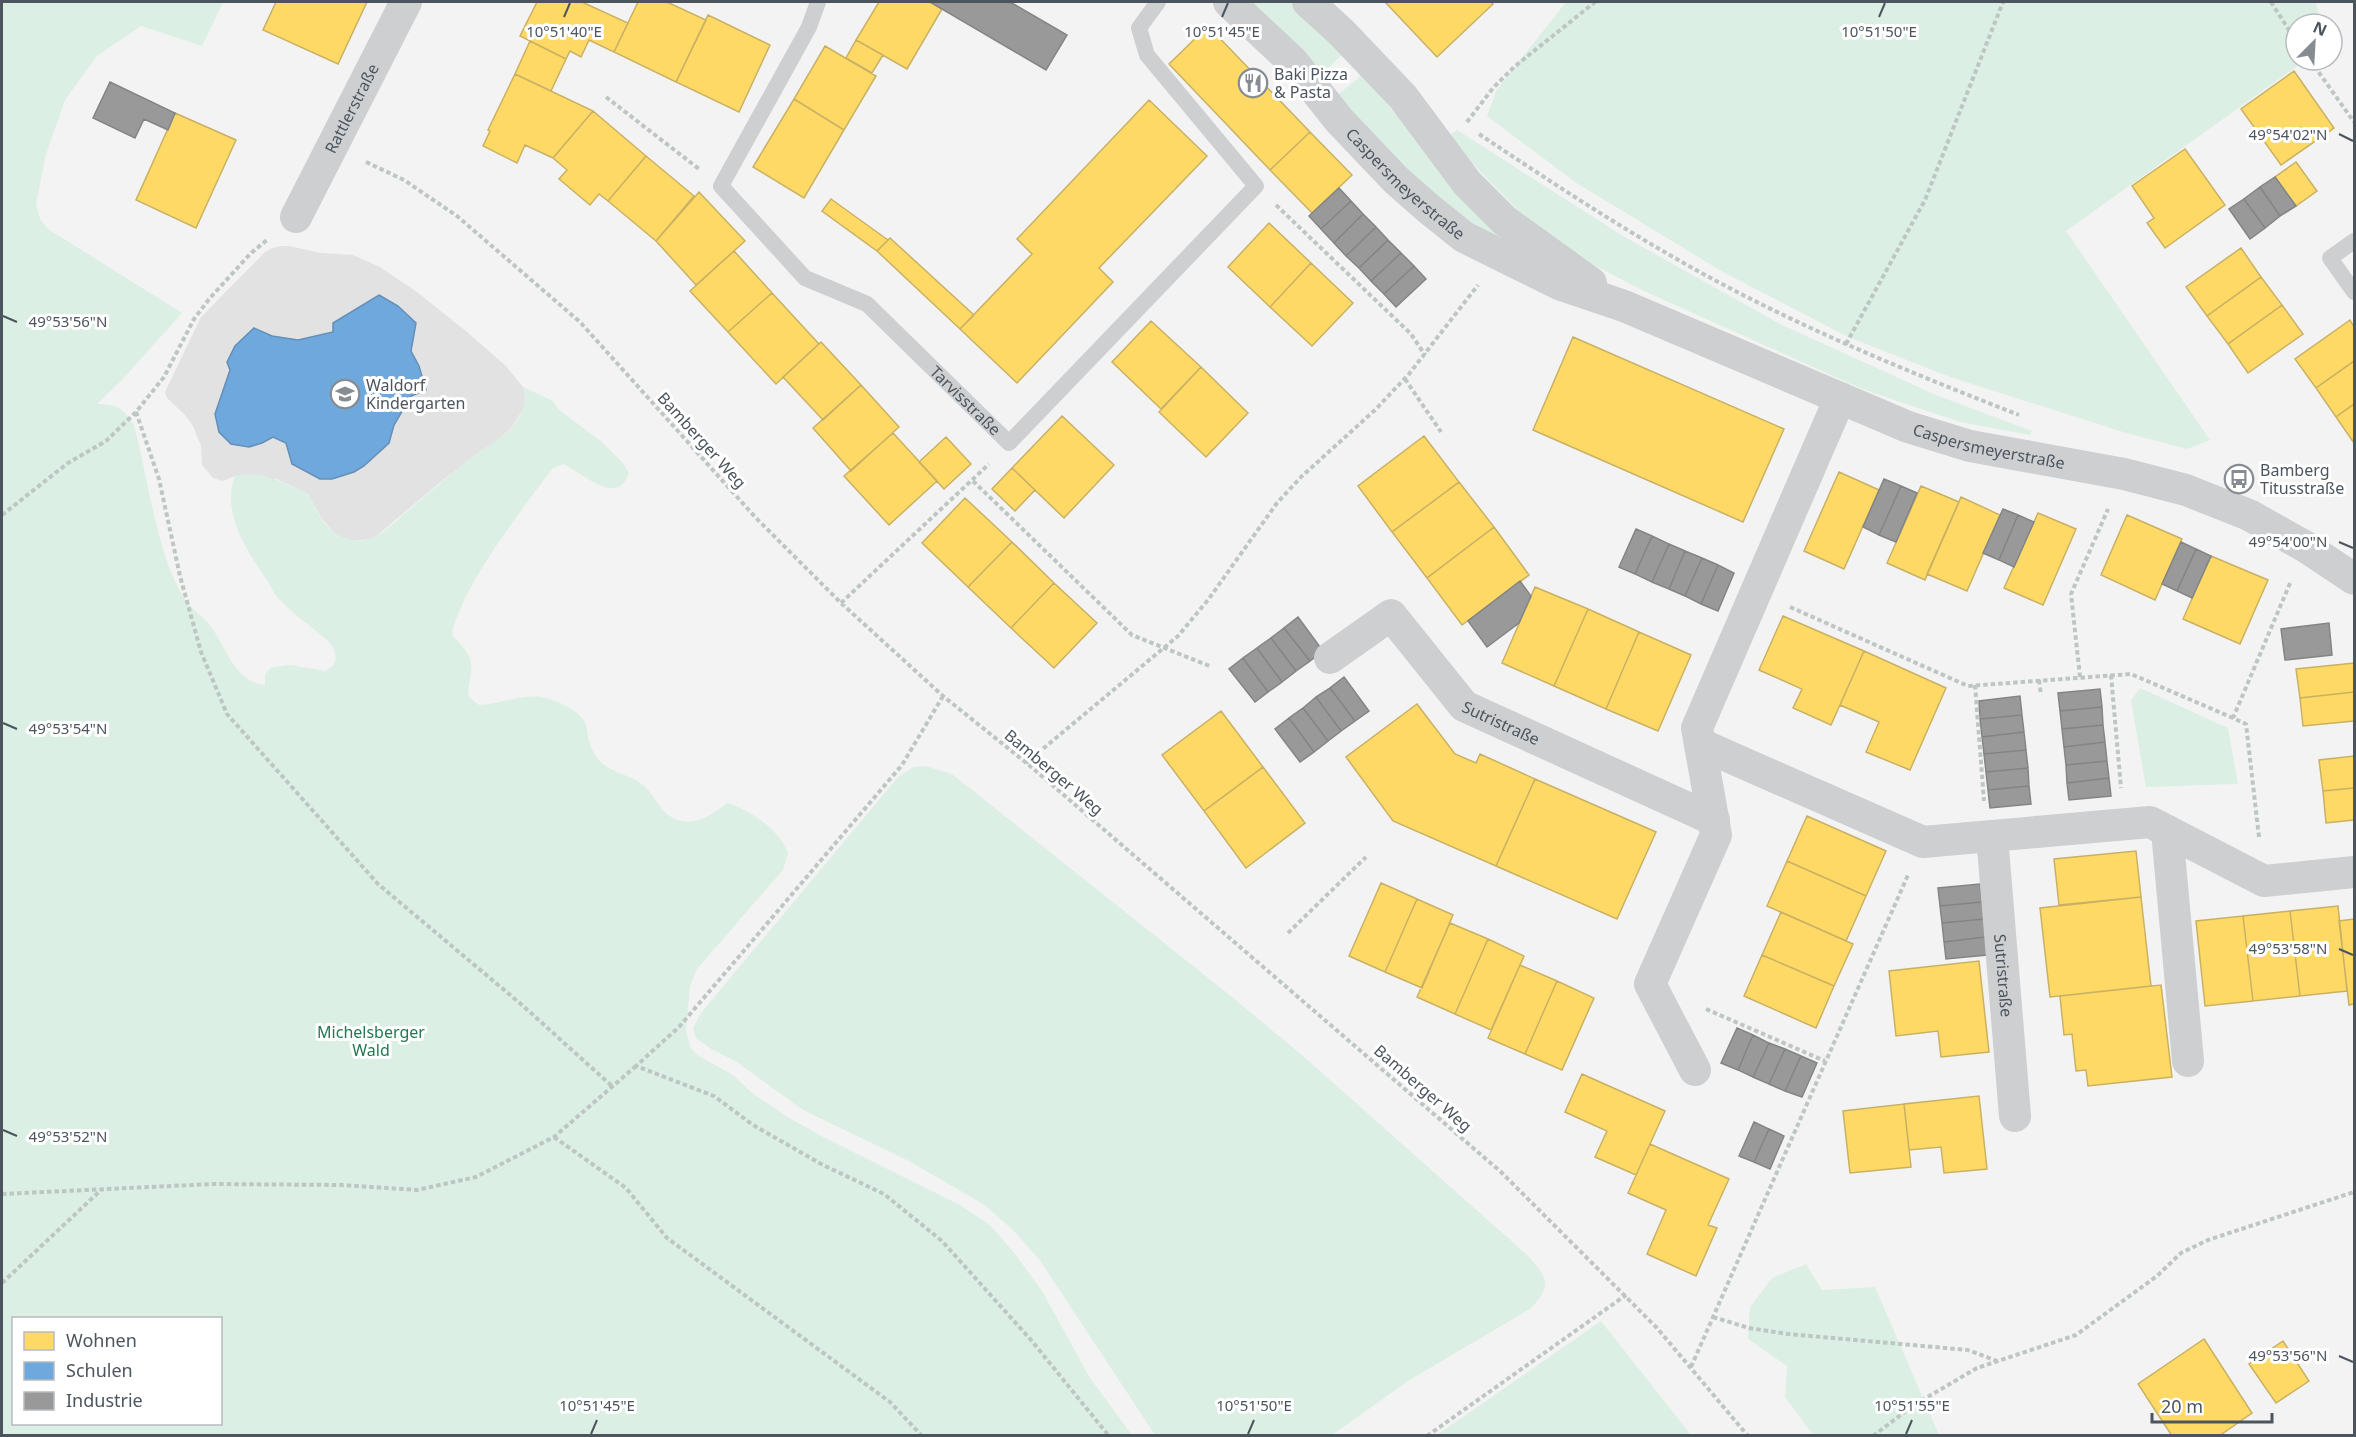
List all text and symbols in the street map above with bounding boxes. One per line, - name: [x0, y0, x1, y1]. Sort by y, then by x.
- north arrow: [2284, 12, 2344, 72]
- text: N: [2310, 16, 2331, 41]
- text: 10°51'40"E: [526, 21, 602, 41]
- text: 10°51'45"E: [1184, 21, 1260, 41]
- text: 10°51'50"E: [1841, 21, 1917, 41]
- street label: Rattlerstraße: [319, 60, 384, 157]
- place label: Baki Pizza & Pasta: [1274, 63, 1348, 103]
- restaurant icon: Baki Pizza & Pasta: [1237, 67, 1269, 99]
- street label: Caspersmeyerstraße: [1341, 123, 1470, 245]
- text: 49°54'02"N: [2249, 124, 2327, 144]
- text: 49°53'56"N: [29, 311, 107, 331]
- street label: Tarvisstraße: [925, 361, 1006, 440]
- place label: Waldorf Kindergarten: [366, 374, 465, 414]
- school or university icon: Waldorf Kindergarten: [329, 378, 361, 410]
- street label: Bamberger Weg: [653, 387, 751, 493]
- street label: Caspersmeyerstraße: [1910, 418, 2067, 474]
- place label: Bamberg Titusstraße: [2260, 459, 2344, 499]
- bus stop icon: Bamberg Titusstraße: [2223, 463, 2255, 495]
- text: 49°54'00"N: [2249, 531, 2327, 551]
- street label: Sutristraße: [1459, 696, 1543, 750]
- text: 49°53'54"N: [29, 718, 107, 738]
- street label: Bamberger Weg: [1000, 724, 1108, 820]
- street label: Sutristraße: [1989, 933, 2018, 1018]
- text: 49°53'58"N: [2249, 938, 2327, 958]
- park label: Michelsberger Wald: [317, 1021, 425, 1061]
- street label: Bamberger Weg: [1369, 1039, 1477, 1137]
- text: 49°53'52"N: [29, 1126, 107, 1146]
- legend: [12, 1317, 222, 1425]
- text: Wohnen: [66, 1328, 137, 1352]
- text: 49°53'56"N: [2249, 1345, 2327, 1365]
- text: Schulen: [66, 1358, 133, 1382]
- scale bar: [2152, 1386, 2272, 1424]
- text: Industrie: [66, 1388, 143, 1412]
- text: 20 m: [2161, 1394, 2203, 1418]
- text: 10°51'45"E: [559, 1395, 635, 1415]
- text: 10°51'50"E: [1216, 1395, 1292, 1415]
- text: 10°51'55"E: [1874, 1395, 1950, 1415]

